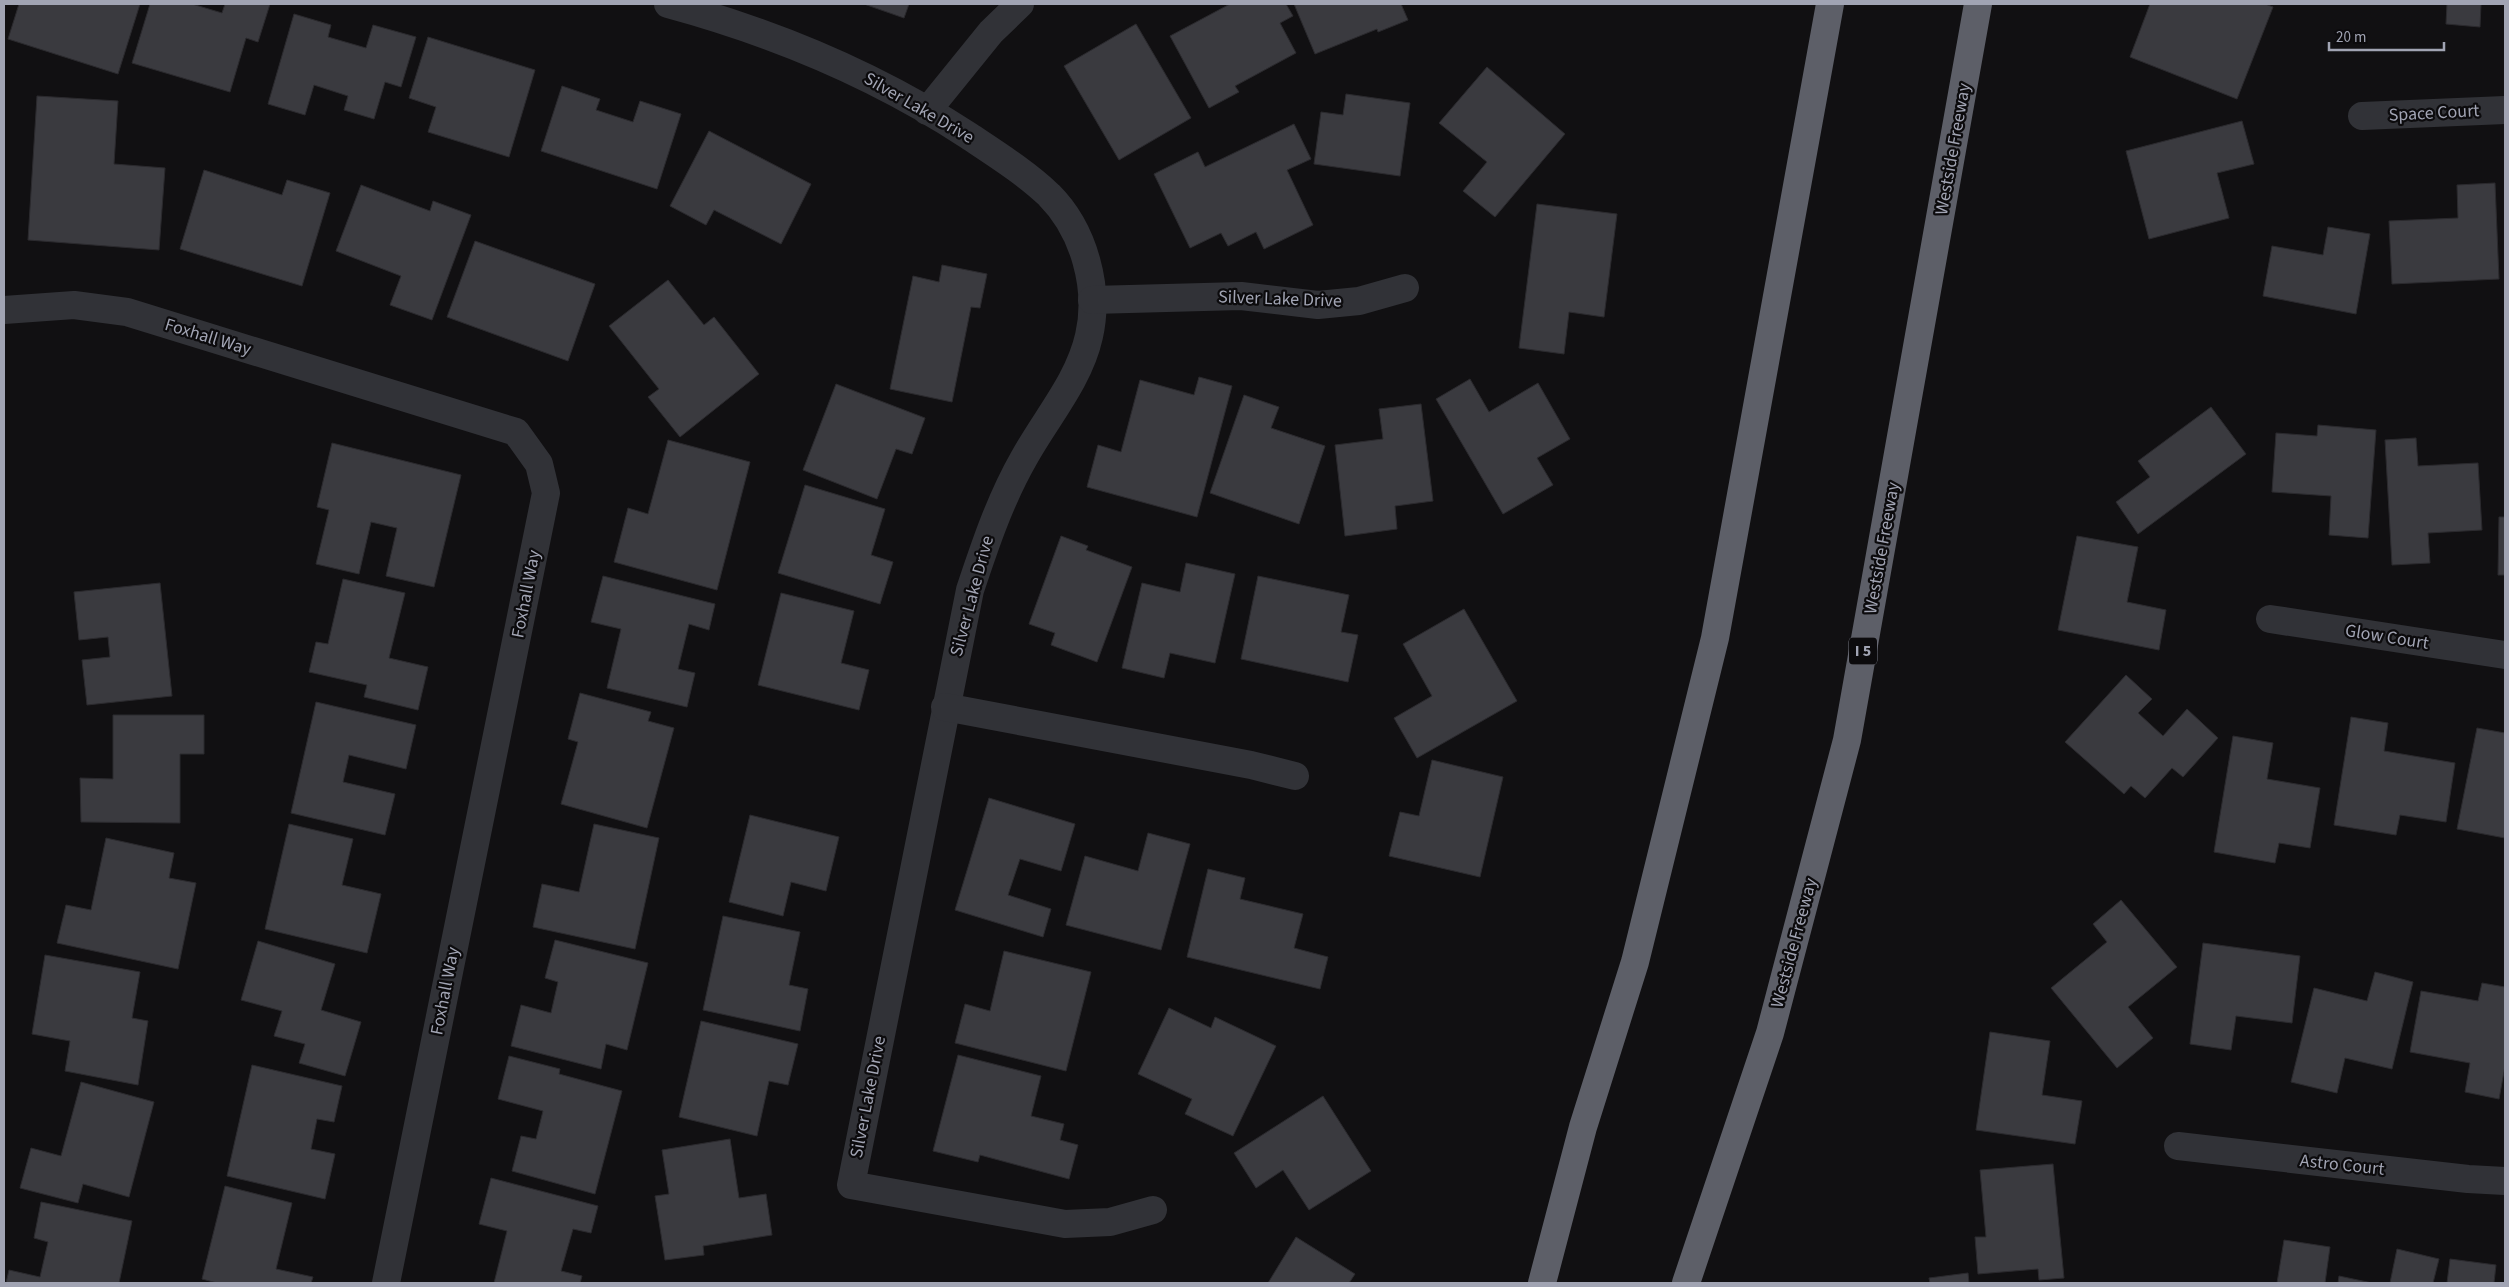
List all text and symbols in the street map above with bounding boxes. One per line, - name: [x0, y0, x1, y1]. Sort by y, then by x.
- scale bar: [2329, 20, 2444, 52]
- text: 20 m: [2336, 27, 2366, 48]
- street label: Silver Lake Drive: [859, 66, 979, 150]
- street label: Westside Freeway: [1929, 81, 1977, 217]
- street label: Space Court: [2388, 98, 2480, 128]
- street label: Silver Lake Drive: [1218, 284, 1342, 314]
- street label: Foxhall Way: [162, 312, 255, 362]
- street label: Westside Freeway: [1858, 480, 1906, 616]
- street label: Silver Lake Drive: [944, 533, 1000, 659]
- street label: Foxhall Way: [505, 547, 547, 640]
- street label: Glow Court: [2344, 618, 2430, 656]
- road number: I 5: [1849, 637, 1877, 664]
- street label: Westside Freeway: [1765, 875, 1823, 1011]
- street label: Foxhall Way: [424, 944, 466, 1037]
- street label: Silver Lake Drive: [844, 1034, 892, 1160]
- street label: Astro Court: [2298, 1148, 2386, 1182]

